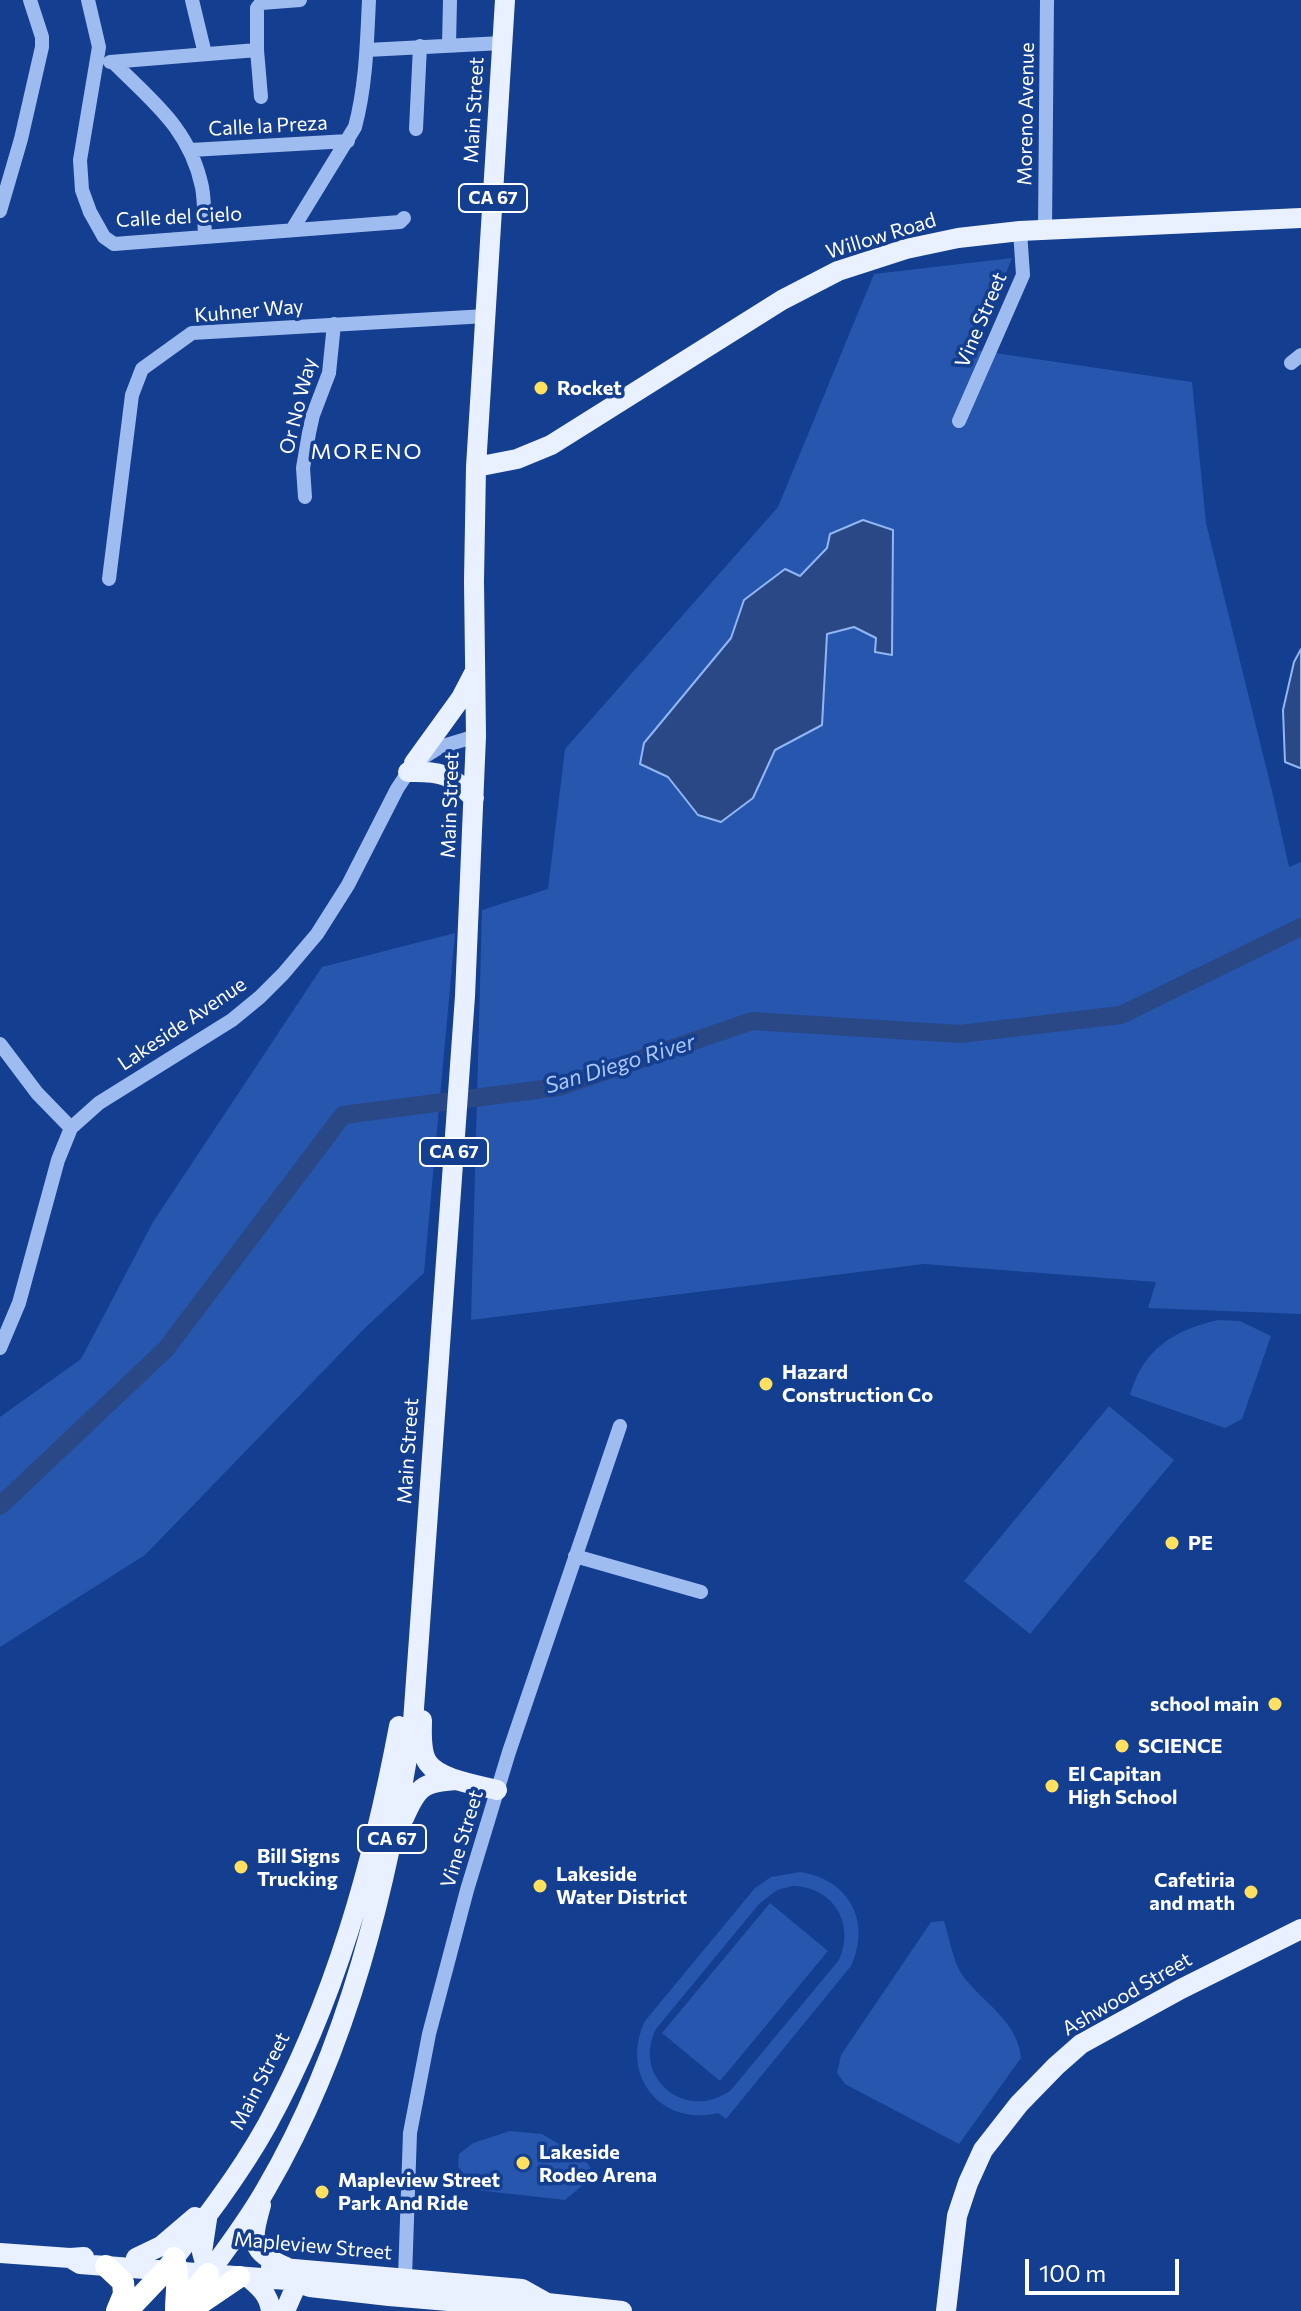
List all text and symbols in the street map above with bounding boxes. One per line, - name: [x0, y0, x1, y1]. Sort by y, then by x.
- street label: Moreno Avenue: [1013, 42, 1039, 186]
- street label: Main Street: [459, 56, 489, 164]
- street label: Calle la Preza: [208, 111, 328, 141]
- road number: CA 67: [459, 184, 527, 212]
- street label: Calle del Cielo: [115, 202, 243, 232]
- street label: Willow Road: [823, 208, 939, 264]
- street label: Vine Street: [950, 269, 1012, 371]
- street label: Kuhner Way: [193, 294, 305, 328]
- street label: Or No Way: [274, 355, 322, 457]
- place label: Rocket: [557, 376, 622, 400]
- marker: Rocket: [532, 379, 550, 397]
- district label: MORENO: [311, 439, 423, 465]
- street label: Main Street: [436, 751, 464, 859]
- street label: Lakeside Avenue: [113, 972, 251, 1076]
- water label: San Diego River: [542, 1029, 698, 1099]
- road number: CA 67: [420, 1138, 488, 1166]
- place label: Hazard Construction Co: [782, 1360, 933, 1407]
- marker: Hazard Construction Co: [757, 1375, 775, 1393]
- street label: Main Street: [392, 1397, 424, 1505]
- place label: PE: [1188, 1531, 1213, 1555]
- marker: PE: [1163, 1534, 1181, 1552]
- place label: school main: [1150, 1692, 1259, 1716]
- marker: school main: [1266, 1695, 1284, 1713]
- place label: SCIENCE: [1138, 1734, 1222, 1758]
- marker: SCIENCE: [1113, 1737, 1131, 1755]
- place label: El Capitan High School: [1068, 1762, 1178, 1809]
- marker: El Capitan High School: [1043, 1777, 1061, 1795]
- street label: Vine Street: [436, 1787, 488, 1891]
- road number: CA 67: [358, 1825, 426, 1853]
- place label: Bill Signs Trucking: [257, 1844, 340, 1891]
- marker: Bill Signs Trucking: [232, 1858, 250, 1876]
- place label: Lakeside Water District: [556, 1862, 687, 1909]
- place label: Cafetiria and math: [1149, 1868, 1235, 1915]
- marker: Lakeside Water District: [531, 1877, 549, 1895]
- marker: Cafetiria and math: [1242, 1883, 1260, 1901]
- street label: Ashwood Street: [1058, 1947, 1196, 2041]
- street label: Main Street: [225, 2028, 295, 2134]
- place label: Lakeside Rodeo Arena: [539, 2140, 657, 2187]
- marker: Lakeside Rodeo Arena: [514, 2154, 532, 2172]
- place label: Mapleview Street Park And Ride: [338, 2168, 500, 2215]
- marker: Mapleview Street Park And Ride: [313, 2183, 331, 2201]
- street label: Mapleview Street: [233, 2227, 393, 2265]
- scale bar: [1029, 2243, 1183, 2293]
- text: 100 m: [1039, 2258, 1106, 2287]

